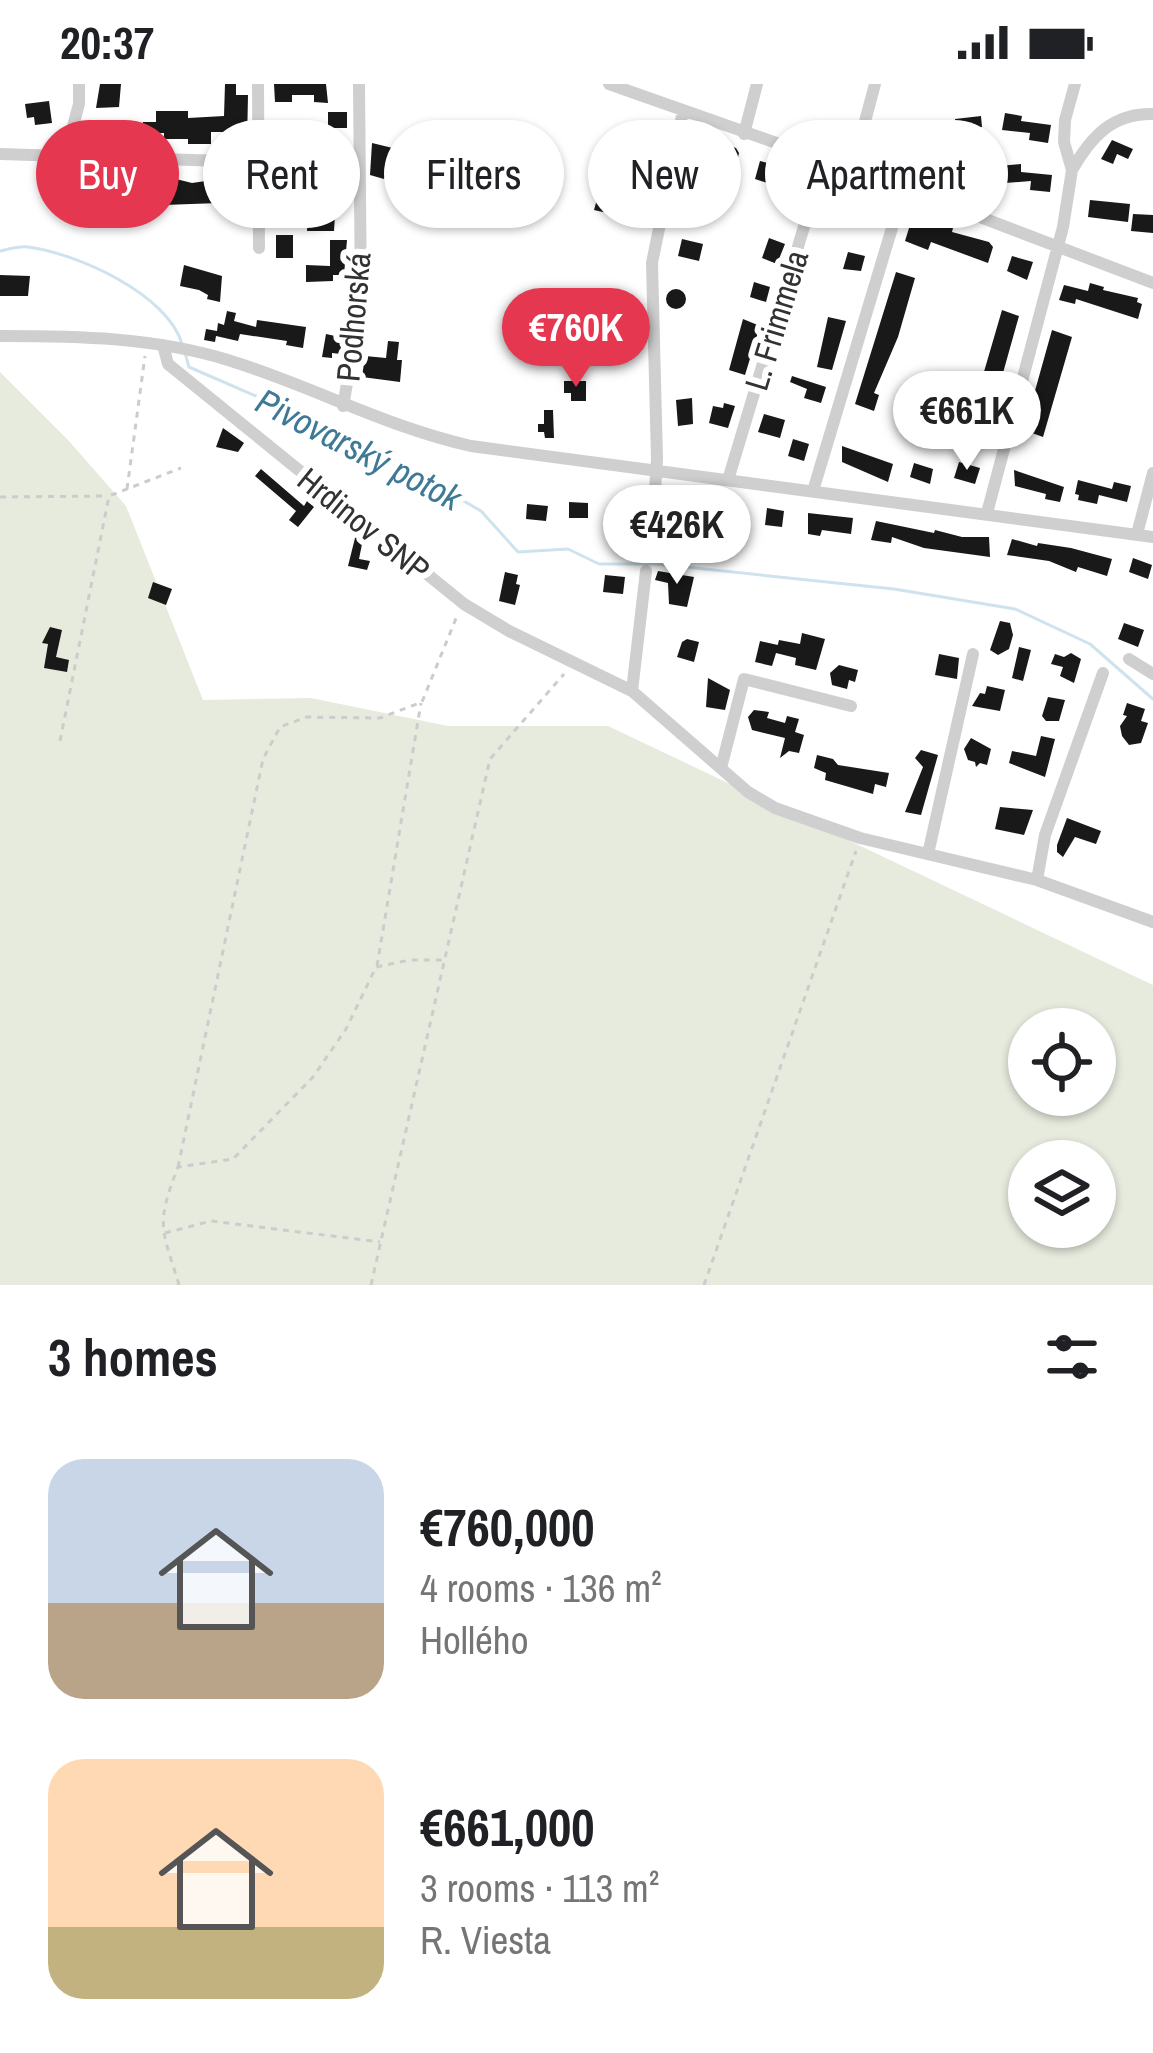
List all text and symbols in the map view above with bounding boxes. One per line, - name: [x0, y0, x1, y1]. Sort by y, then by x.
- text: 20:37: [60, 12, 154, 73]
- chip: Buy: [36, 120, 179, 228]
- chip: Rent: [203, 120, 360, 228]
- chip: Filters: [384, 120, 564, 228]
- chip: New: [588, 120, 741, 228]
- chip: Apartment: [765, 120, 1008, 228]
- street label: L. Frimmela: [734, 245, 818, 395]
- street label: Podhorská: [325, 251, 381, 383]
- pin: €760K: [492, 288, 660, 390]
- text: €760K: [529, 301, 623, 353]
- pin: €661K: [883, 371, 1051, 473]
- water label: Pivovarský potok: [248, 377, 471, 522]
- text: €661K: [920, 384, 1014, 436]
- street label: Hrdinov SNP: [289, 457, 439, 591]
- pin: €426K: [593, 485, 761, 587]
- text: €426K: [630, 498, 724, 550]
- map controls: [1008, 1008, 1116, 1248]
- button: locate: [1008, 1008, 1116, 1116]
- button: layers: [1008, 1140, 1116, 1248]
- text: 3 homes: [48, 1323, 218, 1392]
- icon: filters: [1039, 1324, 1105, 1390]
- text: €760,000: [420, 1493, 594, 1562]
- icon: home: [144, 1507, 288, 1651]
- text: 4 rooms · 136 m²: [420, 1562, 662, 1614]
- text: Hollého: [420, 1614, 528, 1666]
- text: €661,000: [420, 1793, 594, 1862]
- icon: home: [144, 1807, 288, 1951]
- text: 3 rooms · 113 m²: [420, 1862, 659, 1914]
- text: R. Viesta: [420, 1914, 551, 1966]

